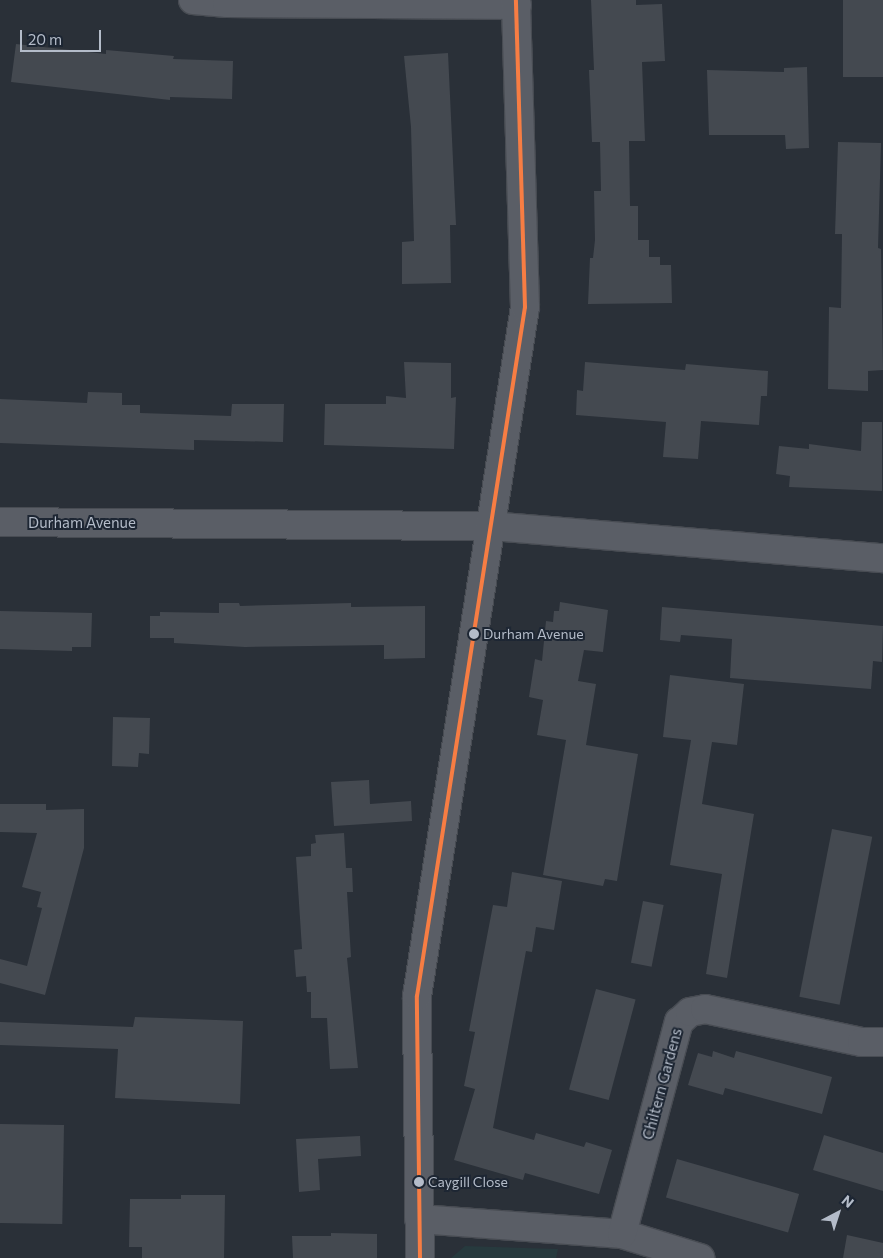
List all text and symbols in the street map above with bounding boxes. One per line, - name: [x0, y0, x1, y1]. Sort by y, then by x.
- scale bar: [22, 20, 104, 52]
- text: 20 m: [28, 30, 62, 48]
- street label: Durham Avenue: [28, 514, 136, 532]
- place label: Durham Avenue: [483, 626, 584, 642]
- marker: Durham Avenue: [469, 629, 479, 639]
- street label: Chiltern Gardens: [638, 1026, 686, 1142]
- place label: Caygill Close: [428, 1174, 508, 1190]
- marker: Caygill Close: [414, 1177, 424, 1187]
- north arrow: [813, 1188, 863, 1238]
- text: N: [838, 1191, 857, 1211]

